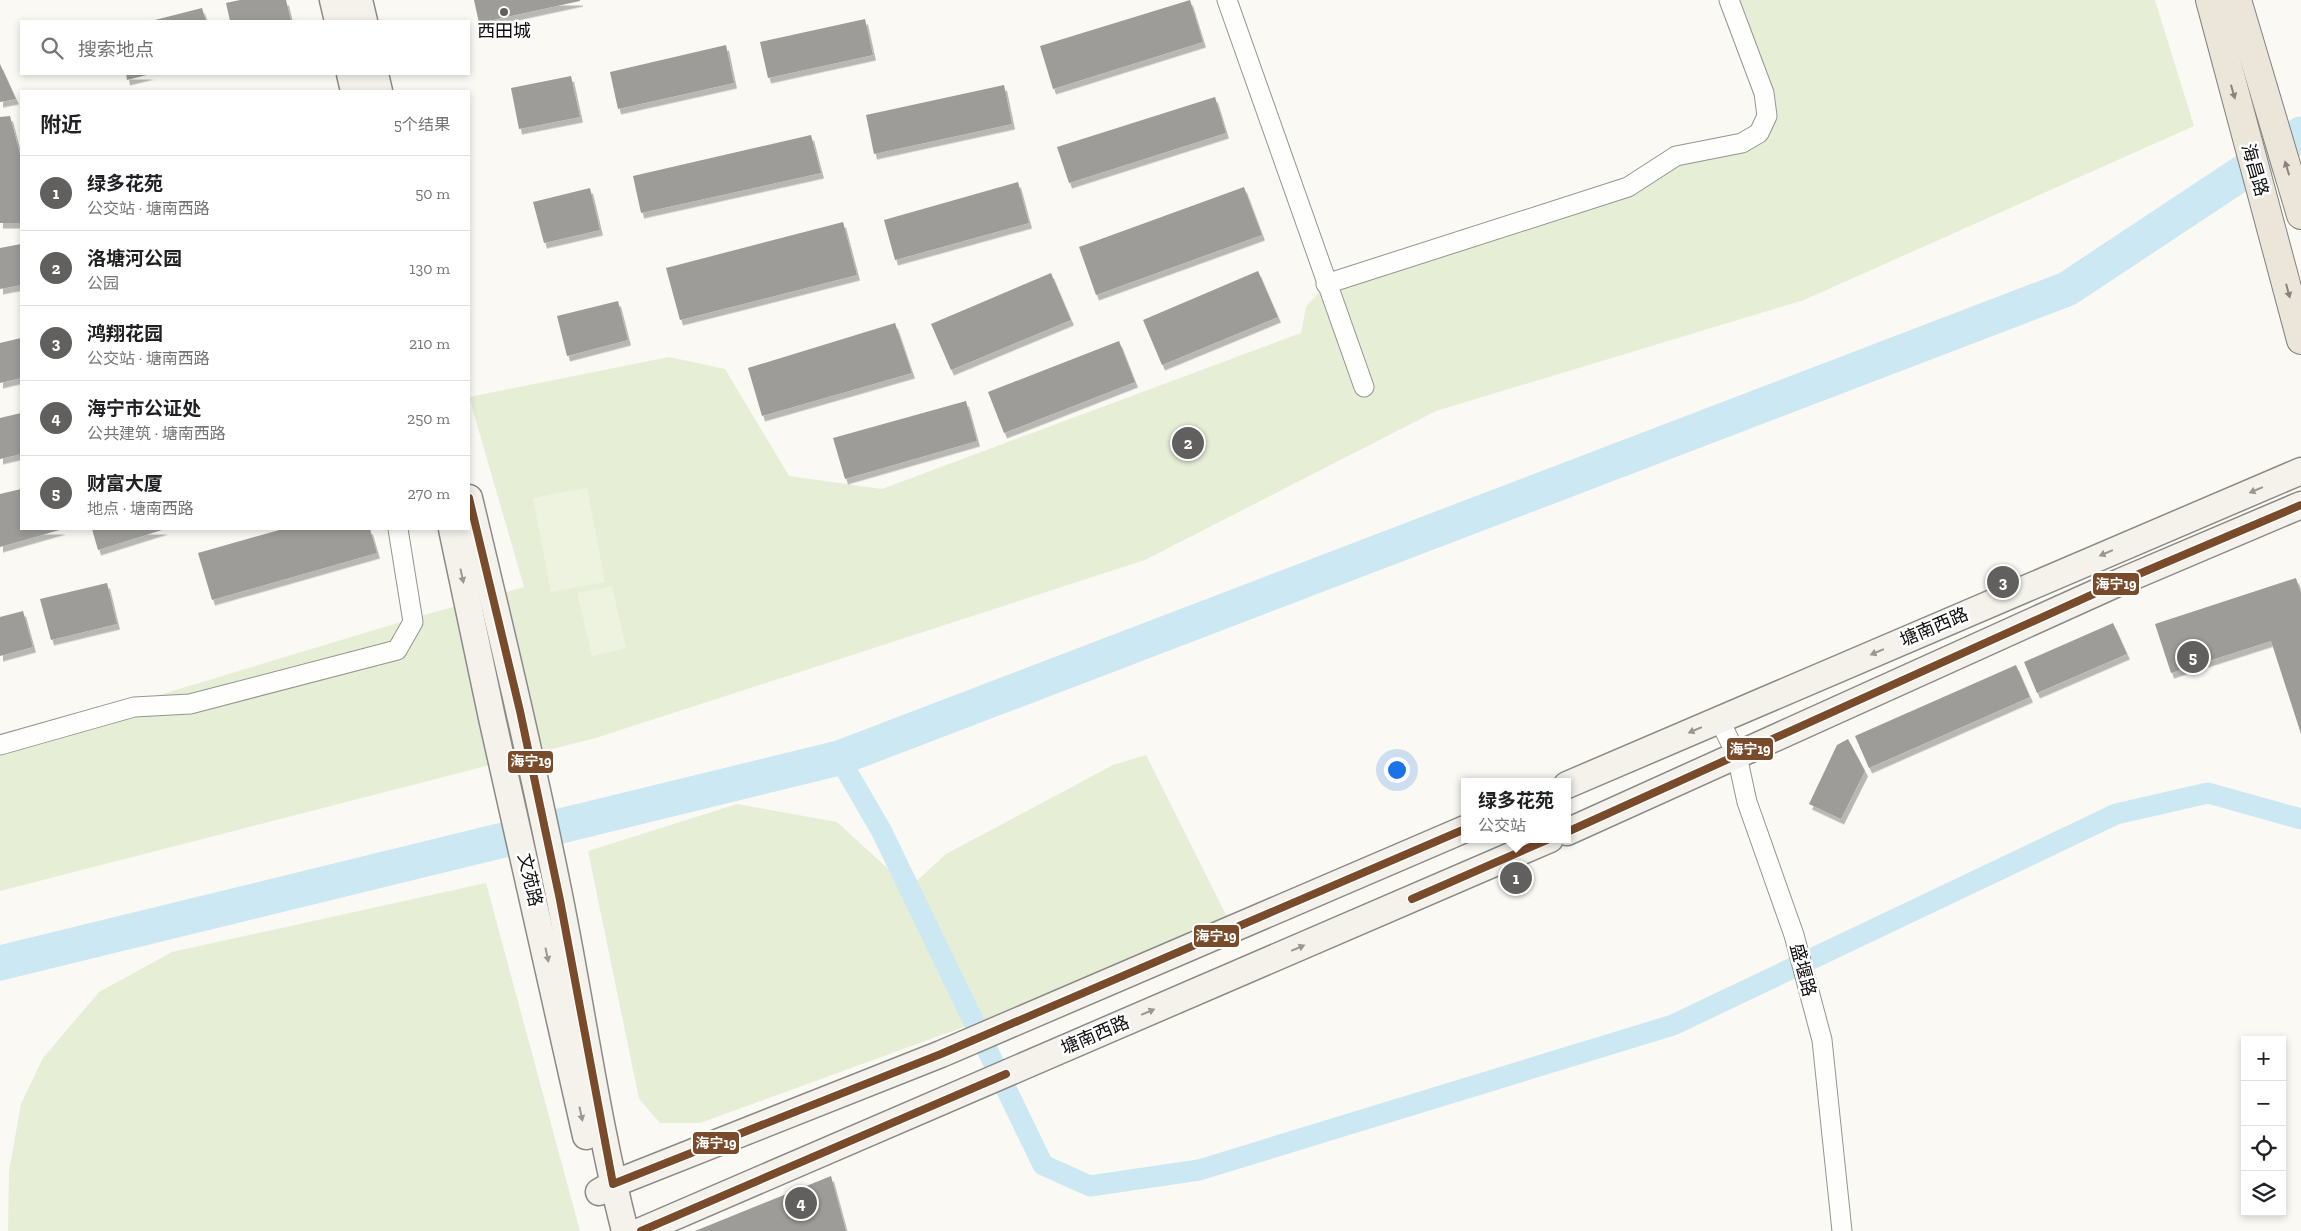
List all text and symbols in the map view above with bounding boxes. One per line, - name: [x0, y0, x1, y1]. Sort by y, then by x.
- marker: 西田城: [498, 6, 510, 18]
- search box: [20, 20, 470, 75]
- place label: 西田城: [477, 20, 531, 42]
- icon: search: [38, 34, 66, 62]
- text: 搜索地点: [78, 38, 154, 61]
- one-way arrow: [2230, 85, 2238, 100]
- text: 附近: [40, 112, 82, 137]
- text: 5个结果: [394, 115, 450, 134]
- street label: 海昌路: [2237, 141, 2273, 199]
- one-way arrow: [2283, 160, 2291, 175]
- text: 绿多花苑: [87, 172, 163, 195]
- text: 1: [53, 184, 59, 203]
- text: 50 m: [415, 184, 450, 203]
- text: 公交站 · 塘南西路: [87, 199, 210, 218]
- text: 洛塘河公园: [87, 247, 182, 270]
- text: 2: [52, 259, 60, 278]
- text: 130 m: [409, 259, 450, 278]
- text: 公园: [87, 274, 119, 293]
- one-way arrow: [2284, 283, 2292, 299]
- text: 鸿翔花园: [87, 322, 163, 345]
- text: 3: [52, 334, 60, 353]
- text: 210 m: [409, 334, 450, 353]
- text: 公交站 · 塘南西路: [87, 349, 210, 368]
- text: 海宁市公证处: [87, 397, 201, 420]
- text: 4: [51, 409, 61, 428]
- text: 250 m: [407, 409, 450, 428]
- text: 公共建筑 · 塘南西路: [87, 424, 226, 443]
- pin: 2: [1172, 424, 1204, 462]
- text: 财富大厦: [87, 472, 163, 495]
- text: 5: [52, 484, 60, 503]
- text: 270 m: [408, 484, 450, 503]
- one-way arrow: [2248, 486, 2263, 494]
- text: 地点 · 塘南西路: [87, 499, 194, 518]
- one-way arrow: [2099, 549, 2113, 557]
- pin: 3: [1987, 563, 2019, 601]
- one-way arrow: [459, 569, 467, 585]
- line badge: 海宁19: [2092, 572, 2140, 596]
- text: 海宁19: [2095, 576, 2137, 593]
- street label: 塘南西路: [1897, 603, 1971, 651]
- pin: 5: [2177, 638, 2209, 676]
- one-way arrow: [1869, 648, 1884, 656]
- one-way arrow: [1688, 726, 1702, 734]
- line badge: 海宁19: [1726, 737, 1774, 761]
- text: 海宁19: [1729, 741, 1771, 758]
- line badge: 海宁19: [507, 750, 554, 774]
- text: 海宁19: [510, 753, 552, 770]
- your location: [1384, 757, 1410, 783]
- popup: [1461, 778, 1571, 843]
- text: 绿多花苑: [1478, 789, 1554, 812]
- text: 公交站: [1478, 816, 1526, 835]
- street label: 文苑路: [513, 851, 547, 909]
- pin: 1: [1500, 859, 1532, 897]
- line badge: 海宁19: [1193, 924, 1240, 948]
- text: 海宁19: [1195, 928, 1237, 945]
- street label: 盛堰路: [1785, 941, 1821, 999]
- one-way arrow: [1291, 944, 1305, 952]
- one-way arrow: [543, 947, 551, 962]
- one-way arrow: [1141, 1008, 1155, 1016]
- street label: 塘南西路: [1058, 1011, 1132, 1059]
- map controls: [2241, 1036, 2286, 1216]
- button: +: [2241, 1036, 2286, 1081]
- button: −: [2241, 1081, 2286, 1126]
- one-way arrow: [578, 1106, 586, 1122]
- button: locate: [2241, 1126, 2286, 1171]
- line badge: 海宁19: [692, 1131, 740, 1155]
- text: 海宁19: [695, 1135, 737, 1152]
- button: layers: [2241, 1171, 2286, 1216]
- pin: 4: [785, 1184, 817, 1222]

